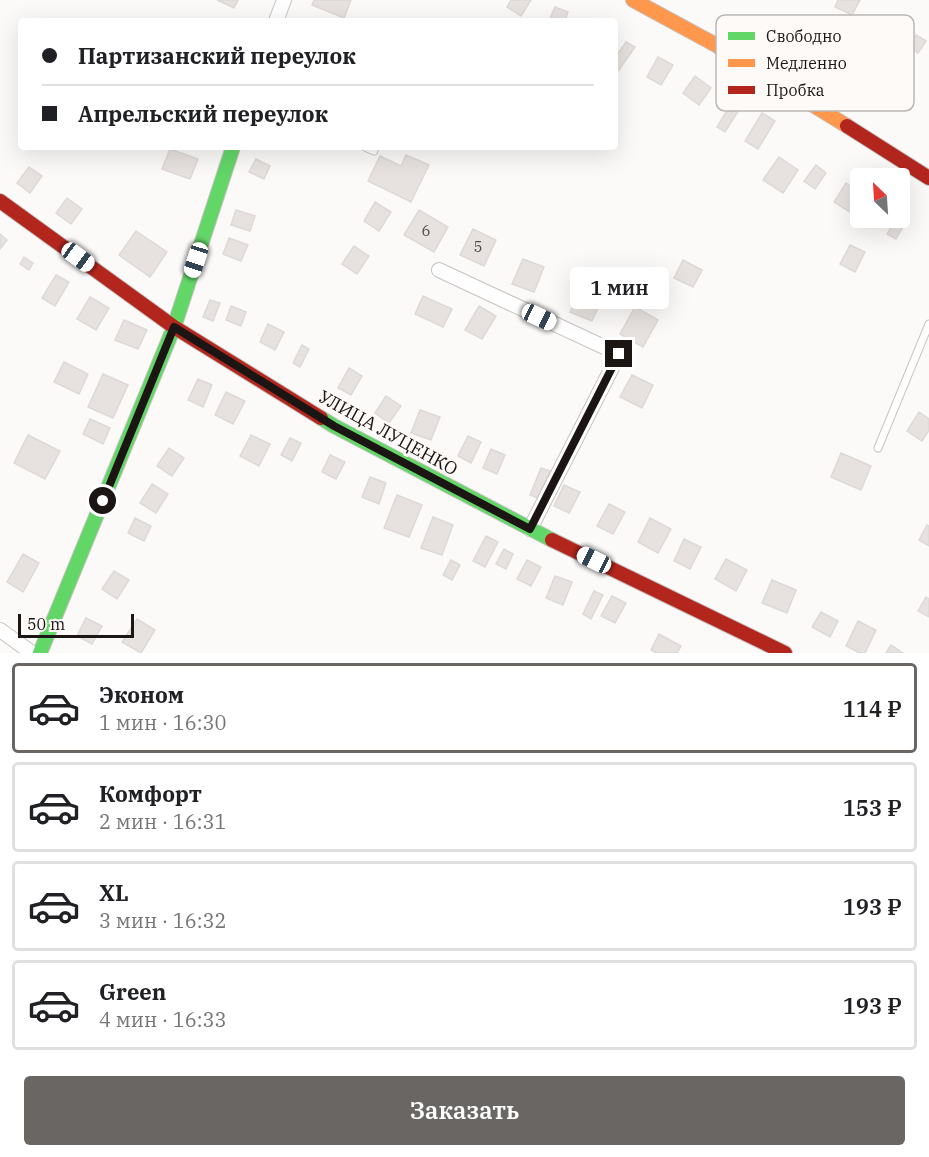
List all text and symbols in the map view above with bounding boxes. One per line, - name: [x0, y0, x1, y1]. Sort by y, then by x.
- legend: [716, 15, 914, 111]
- text: Свободно: [766, 26, 842, 46]
- text: Партизанский переулок: [78, 41, 356, 70]
- text: Медленно: [766, 53, 847, 73]
- text: Пробка: [766, 80, 825, 100]
- text: Апрельский переулок: [78, 99, 328, 128]
- north arrow: [850, 168, 910, 228]
- map controls: [850, 168, 910, 228]
- house number: 6: [421, 221, 431, 240]
- house number: 5: [473, 237, 483, 256]
- car: [58, 239, 98, 275]
- car: [182, 240, 210, 280]
- callout: 1 мин: [570, 267, 668, 309]
- text: 1 мин: [590, 274, 649, 301]
- car: [519, 301, 559, 333]
- route end: [605, 340, 632, 367]
- street label: УЛИЦА ЛУЦЕНКО: [315, 385, 462, 480]
- route start: [89, 487, 116, 514]
- car: [574, 544, 614, 576]
- scale bar: [18, 611, 134, 638]
- text: 50 m: [27, 614, 65, 634]
- text: Эконом: [99, 680, 184, 709]
- icon: car: [27, 681, 81, 735]
- text: 114 ₽: [843, 694, 902, 723]
- text: 1 мин · 16:30: [99, 709, 227, 736]
- text: Комфорт: [99, 779, 202, 808]
- icon: car: [27, 780, 81, 834]
- text: 153 ₽: [843, 793, 902, 822]
- text: 2 мин · 16:31: [99, 808, 227, 835]
- text: XL: [99, 878, 129, 907]
- icon: car: [27, 879, 81, 933]
- text: 193 ₽: [843, 892, 902, 921]
- text: 3 мин · 16:32: [99, 907, 227, 934]
- text: Green: [99, 977, 166, 1006]
- icon: car: [27, 978, 81, 1032]
- text: 193 ₽: [843, 991, 902, 1020]
- text: 4 мин · 16:33: [99, 1006, 227, 1033]
- button: Заказать: [24, 1076, 905, 1145]

